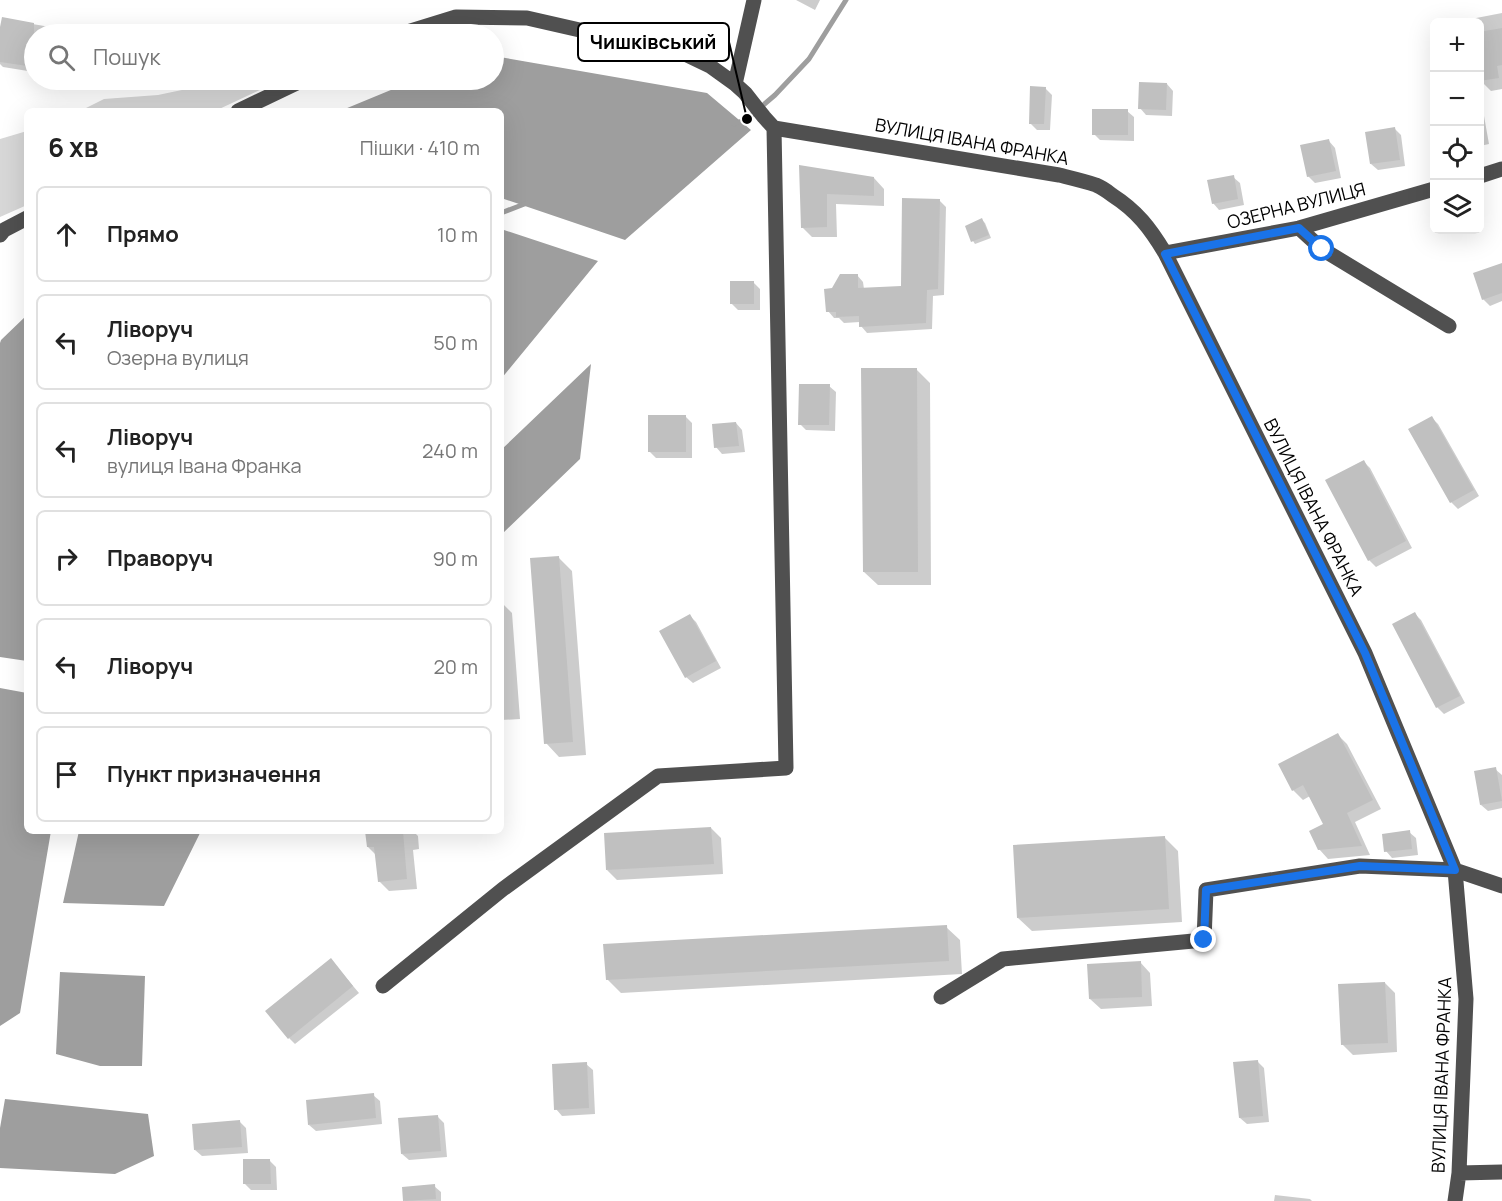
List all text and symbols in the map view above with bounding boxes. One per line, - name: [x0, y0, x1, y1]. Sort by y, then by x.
- map controls: [1430, 18, 1484, 234]
- button: +: [1430, 18, 1484, 72]
- callout: Чишківський: [578, 23, 729, 61]
- search box: [24, 24, 504, 90]
- text: Чишківський: [590, 28, 717, 55]
- icon: search: [45, 41, 78, 74]
- text: Пошук: [93, 42, 160, 72]
- button: −: [1430, 72, 1484, 126]
- street label: ВУЛИЦЯ ІВАНА ФРАНКА: [873, 112, 1071, 170]
- button: locate: [1430, 126, 1484, 180]
- text: 6 хв: [48, 129, 98, 165]
- text: Пішки · 410 m: [360, 134, 480, 161]
- street label: ОЗЕРНА ВУЛИЦЯ: [1224, 176, 1368, 234]
- button: layers: [1430, 180, 1484, 234]
- icon: ahead: [50, 218, 83, 251]
- text: Прямо: [107, 219, 179, 249]
- text: 10 m: [437, 221, 478, 248]
- route start: [1308, 235, 1334, 261]
- text: Ліворуч: [107, 314, 193, 344]
- icon: left: [50, 326, 83, 359]
- text: 50 m: [433, 329, 478, 356]
- text: Озерна вулиця: [107, 344, 249, 371]
- street label: ВУЛИЦЯ ІВАНА ФРАНКА: [1259, 414, 1370, 600]
- text: Ліворуч: [107, 422, 193, 452]
- icon: left: [50, 434, 83, 467]
- text: 240 m: [422, 437, 478, 464]
- text: вулиця Івана Франка: [107, 452, 302, 479]
- icon: right: [50, 542, 83, 575]
- text: Праворуч: [107, 543, 213, 573]
- text: 90 m: [432, 545, 478, 572]
- icon: left: [50, 650, 83, 683]
- text: Ліворуч: [107, 651, 193, 681]
- text: 20 m: [433, 653, 478, 680]
- icon: arrive: [50, 758, 83, 791]
- text: Пункт призначення: [107, 759, 321, 789]
- route end: [1190, 926, 1216, 952]
- street label: ВУЛИЦЯ ІВАНА ФРАНКА: [1426, 976, 1456, 1174]

